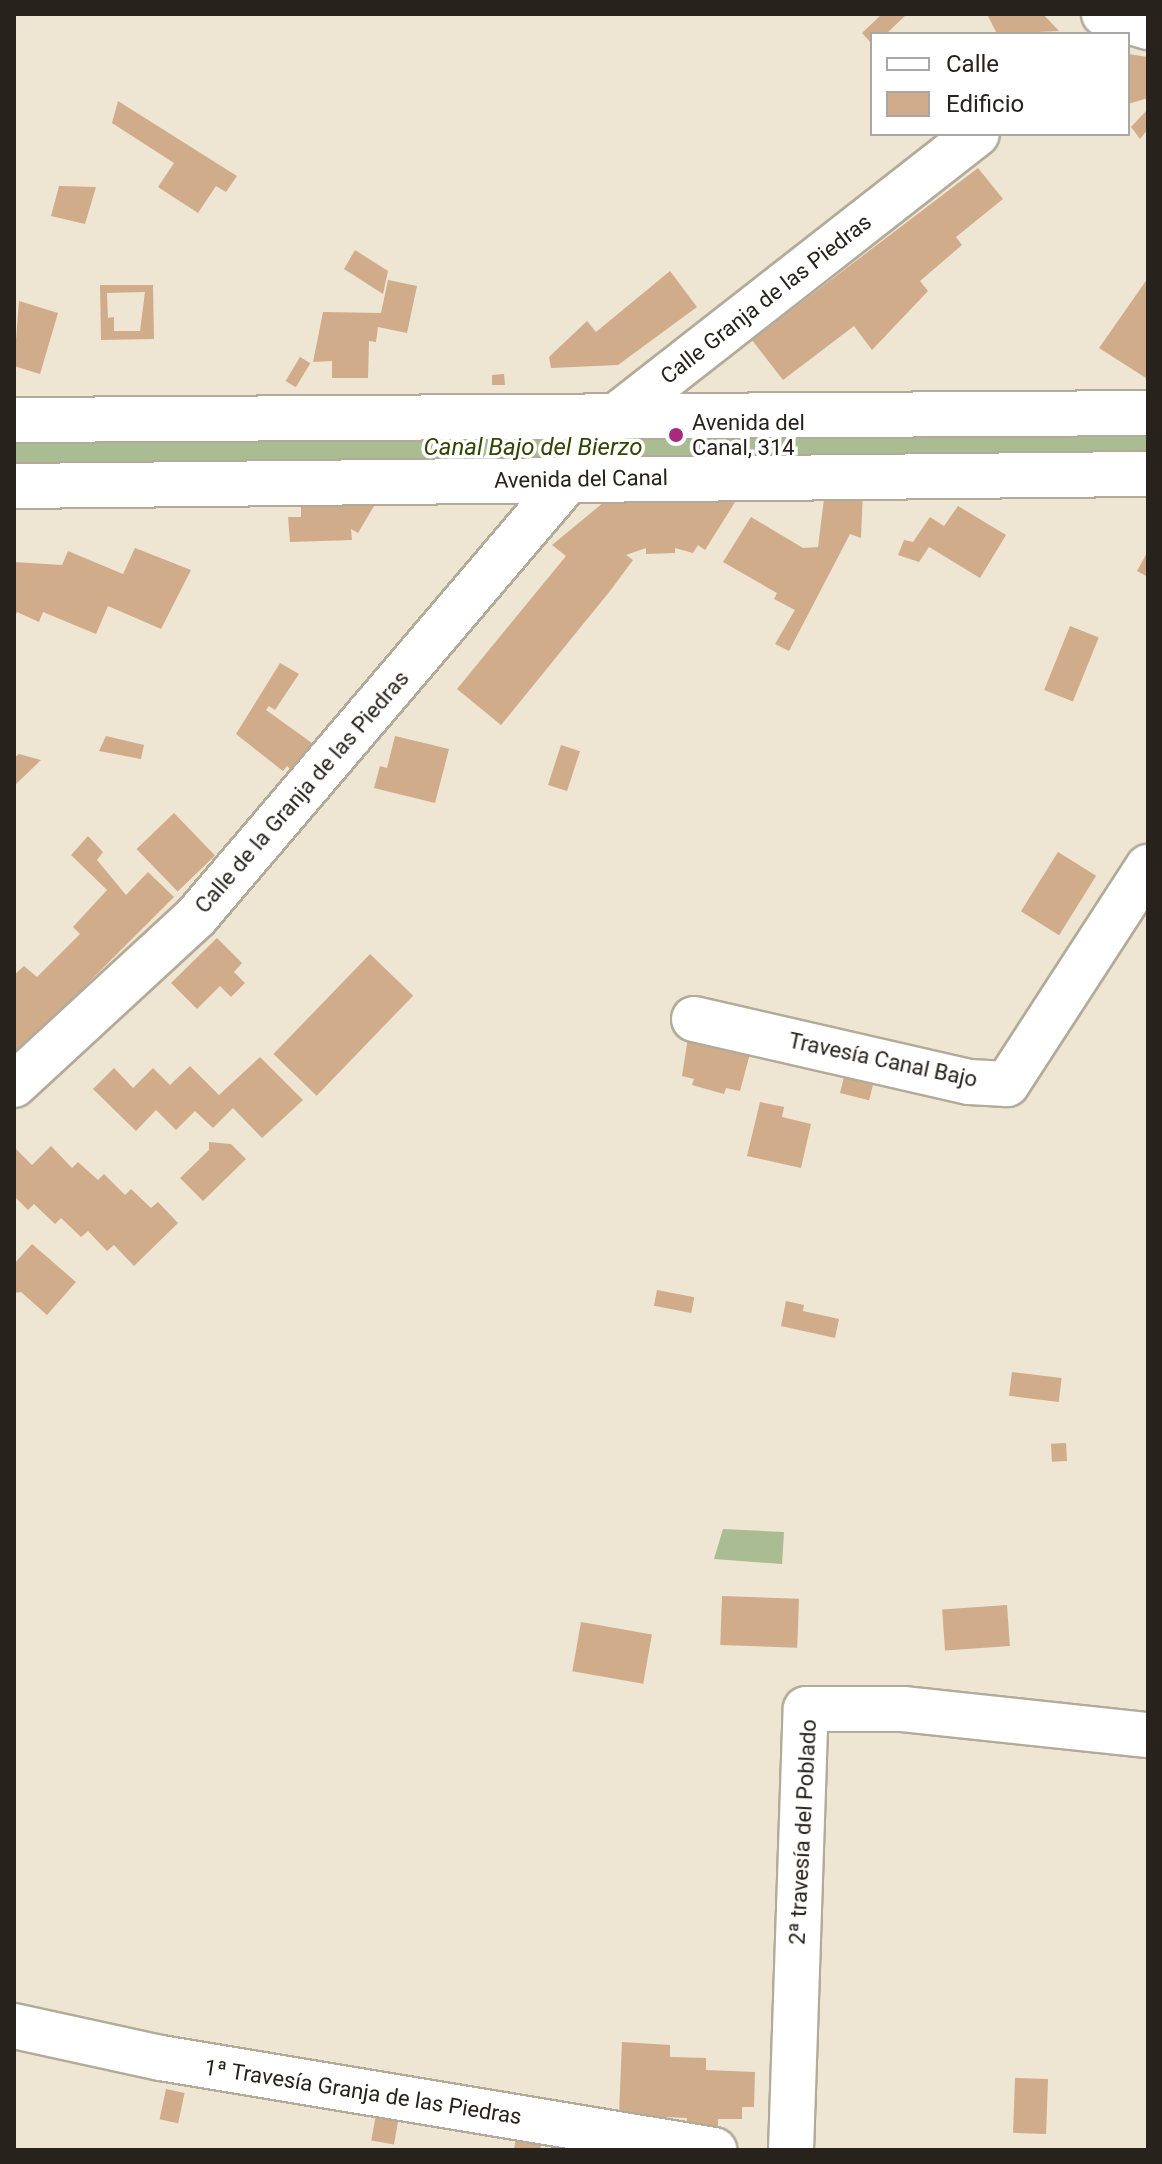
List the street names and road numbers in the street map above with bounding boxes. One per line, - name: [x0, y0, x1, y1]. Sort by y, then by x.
- street label: Calle Granja de las Piedras: [655, 208, 877, 390]
- street label: Avenida del Canal: [494, 464, 668, 494]
- street label: Calle de la Granja de las Piedras: [190, 665, 414, 919]
- street label: Travesía Canal Bajo: [786, 1027, 980, 1093]
- street label: 2ª travesía del Poblado: [784, 1719, 822, 1945]
- street label: 1ª Travesía Granja de las Piedras: [202, 2054, 524, 2130]

